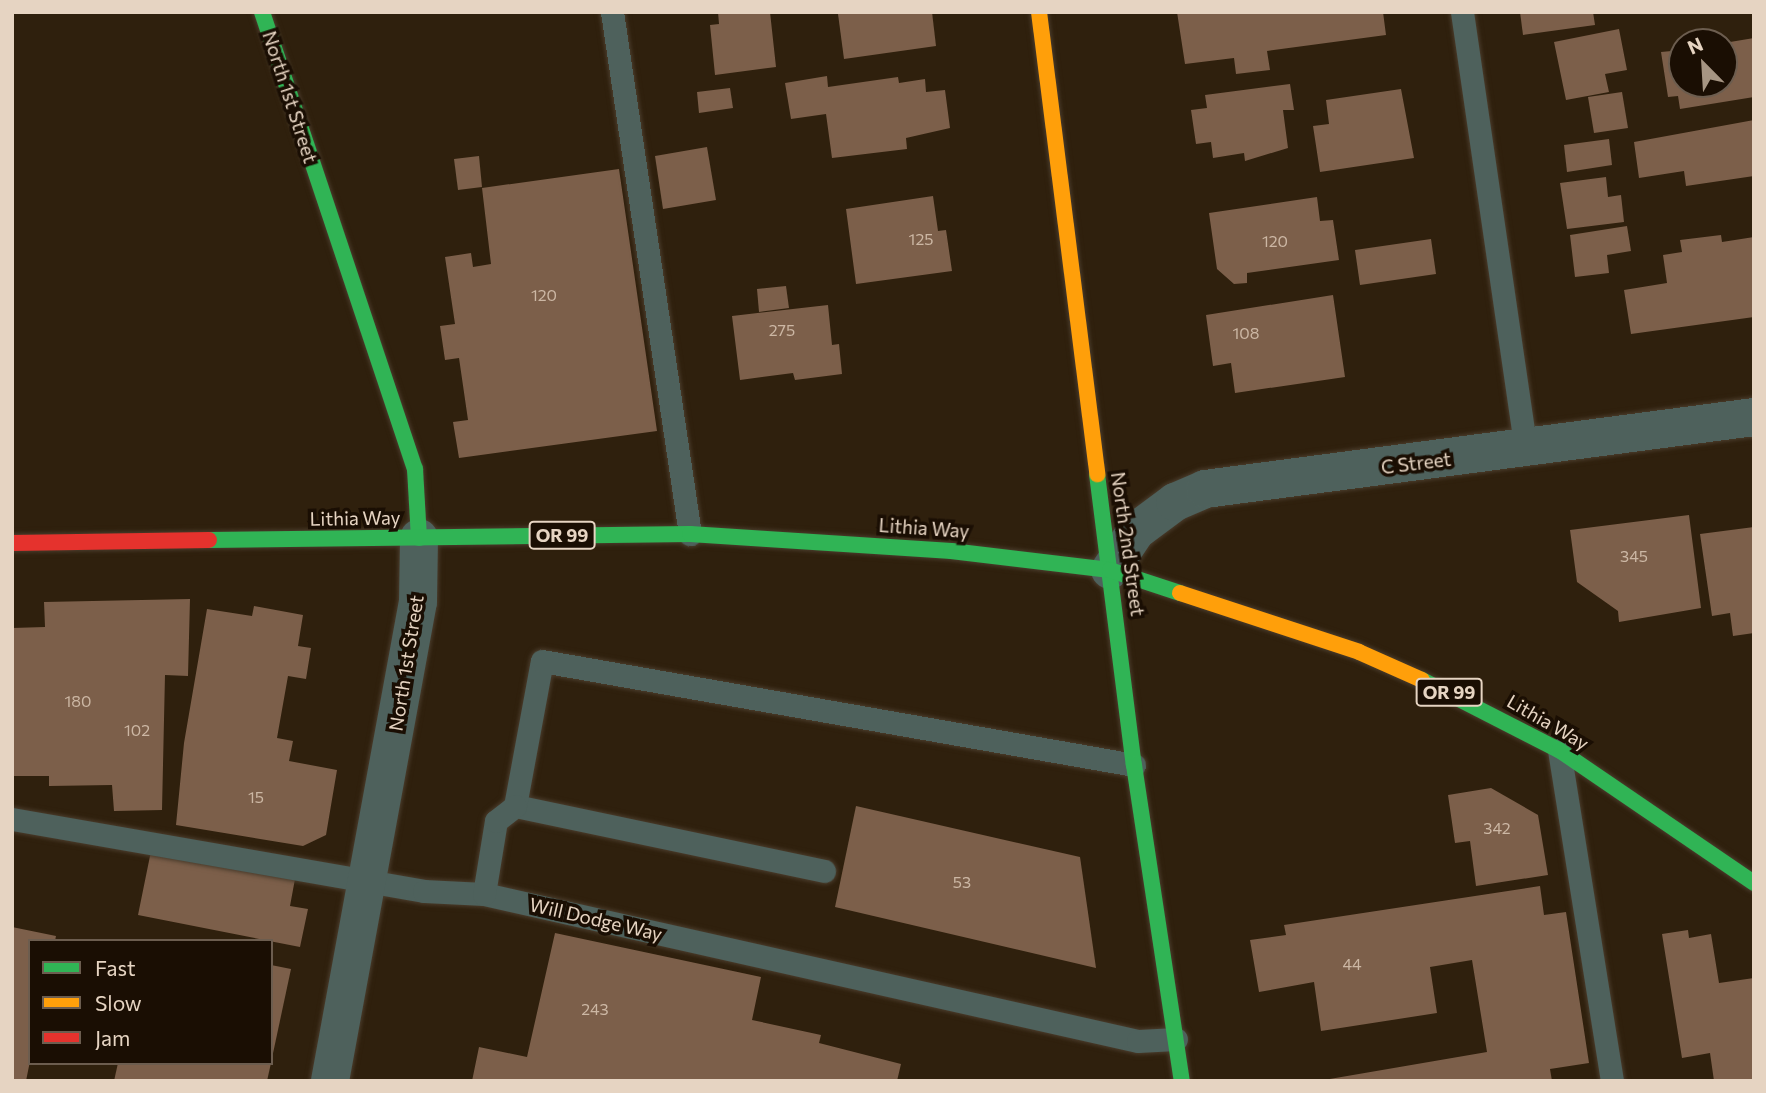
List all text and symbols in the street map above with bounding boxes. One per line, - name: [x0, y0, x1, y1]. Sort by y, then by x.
- street label: North 1st Street: [258, 28, 322, 166]
- north arrow: [1668, 28, 1738, 98]
- text: N: [1684, 32, 1706, 59]
- house number: 125: [909, 229, 933, 249]
- house number: 120: [1262, 231, 1288, 251]
- house number: 120: [531, 285, 557, 305]
- house number: 275: [769, 320, 795, 340]
- house number: 108: [1233, 323, 1259, 343]
- street label: C Street: [1380, 447, 1452, 479]
- street label: North 2nd Street: [1107, 470, 1149, 618]
- street label: Lithia Way: [309, 506, 401, 530]
- street label: Lithia Way: [878, 513, 970, 543]
- road number: OR 99: [527, 520, 597, 550]
- house number: 345: [1620, 546, 1648, 566]
- street label: North 1st Street: [384, 593, 428, 733]
- road number: OR 99: [1414, 678, 1484, 706]
- street label: Lithia Way: [1503, 689, 1593, 755]
- house number: 180: [65, 691, 91, 711]
- house number: 102: [124, 720, 150, 740]
- house number: 15: [248, 787, 264, 807]
- house number: 342: [1483, 818, 1511, 838]
- house number: 53: [953, 872, 971, 892]
- street label: Will Dodge Way: [527, 893, 665, 945]
- legend: [28, 939, 273, 1065]
- house number: 44: [1342, 954, 1362, 974]
- text: Fast: [95, 955, 136, 980]
- text: Slow: [95, 990, 142, 1015]
- house number: 243: [581, 999, 609, 1019]
- text: Jam: [95, 1025, 130, 1050]

